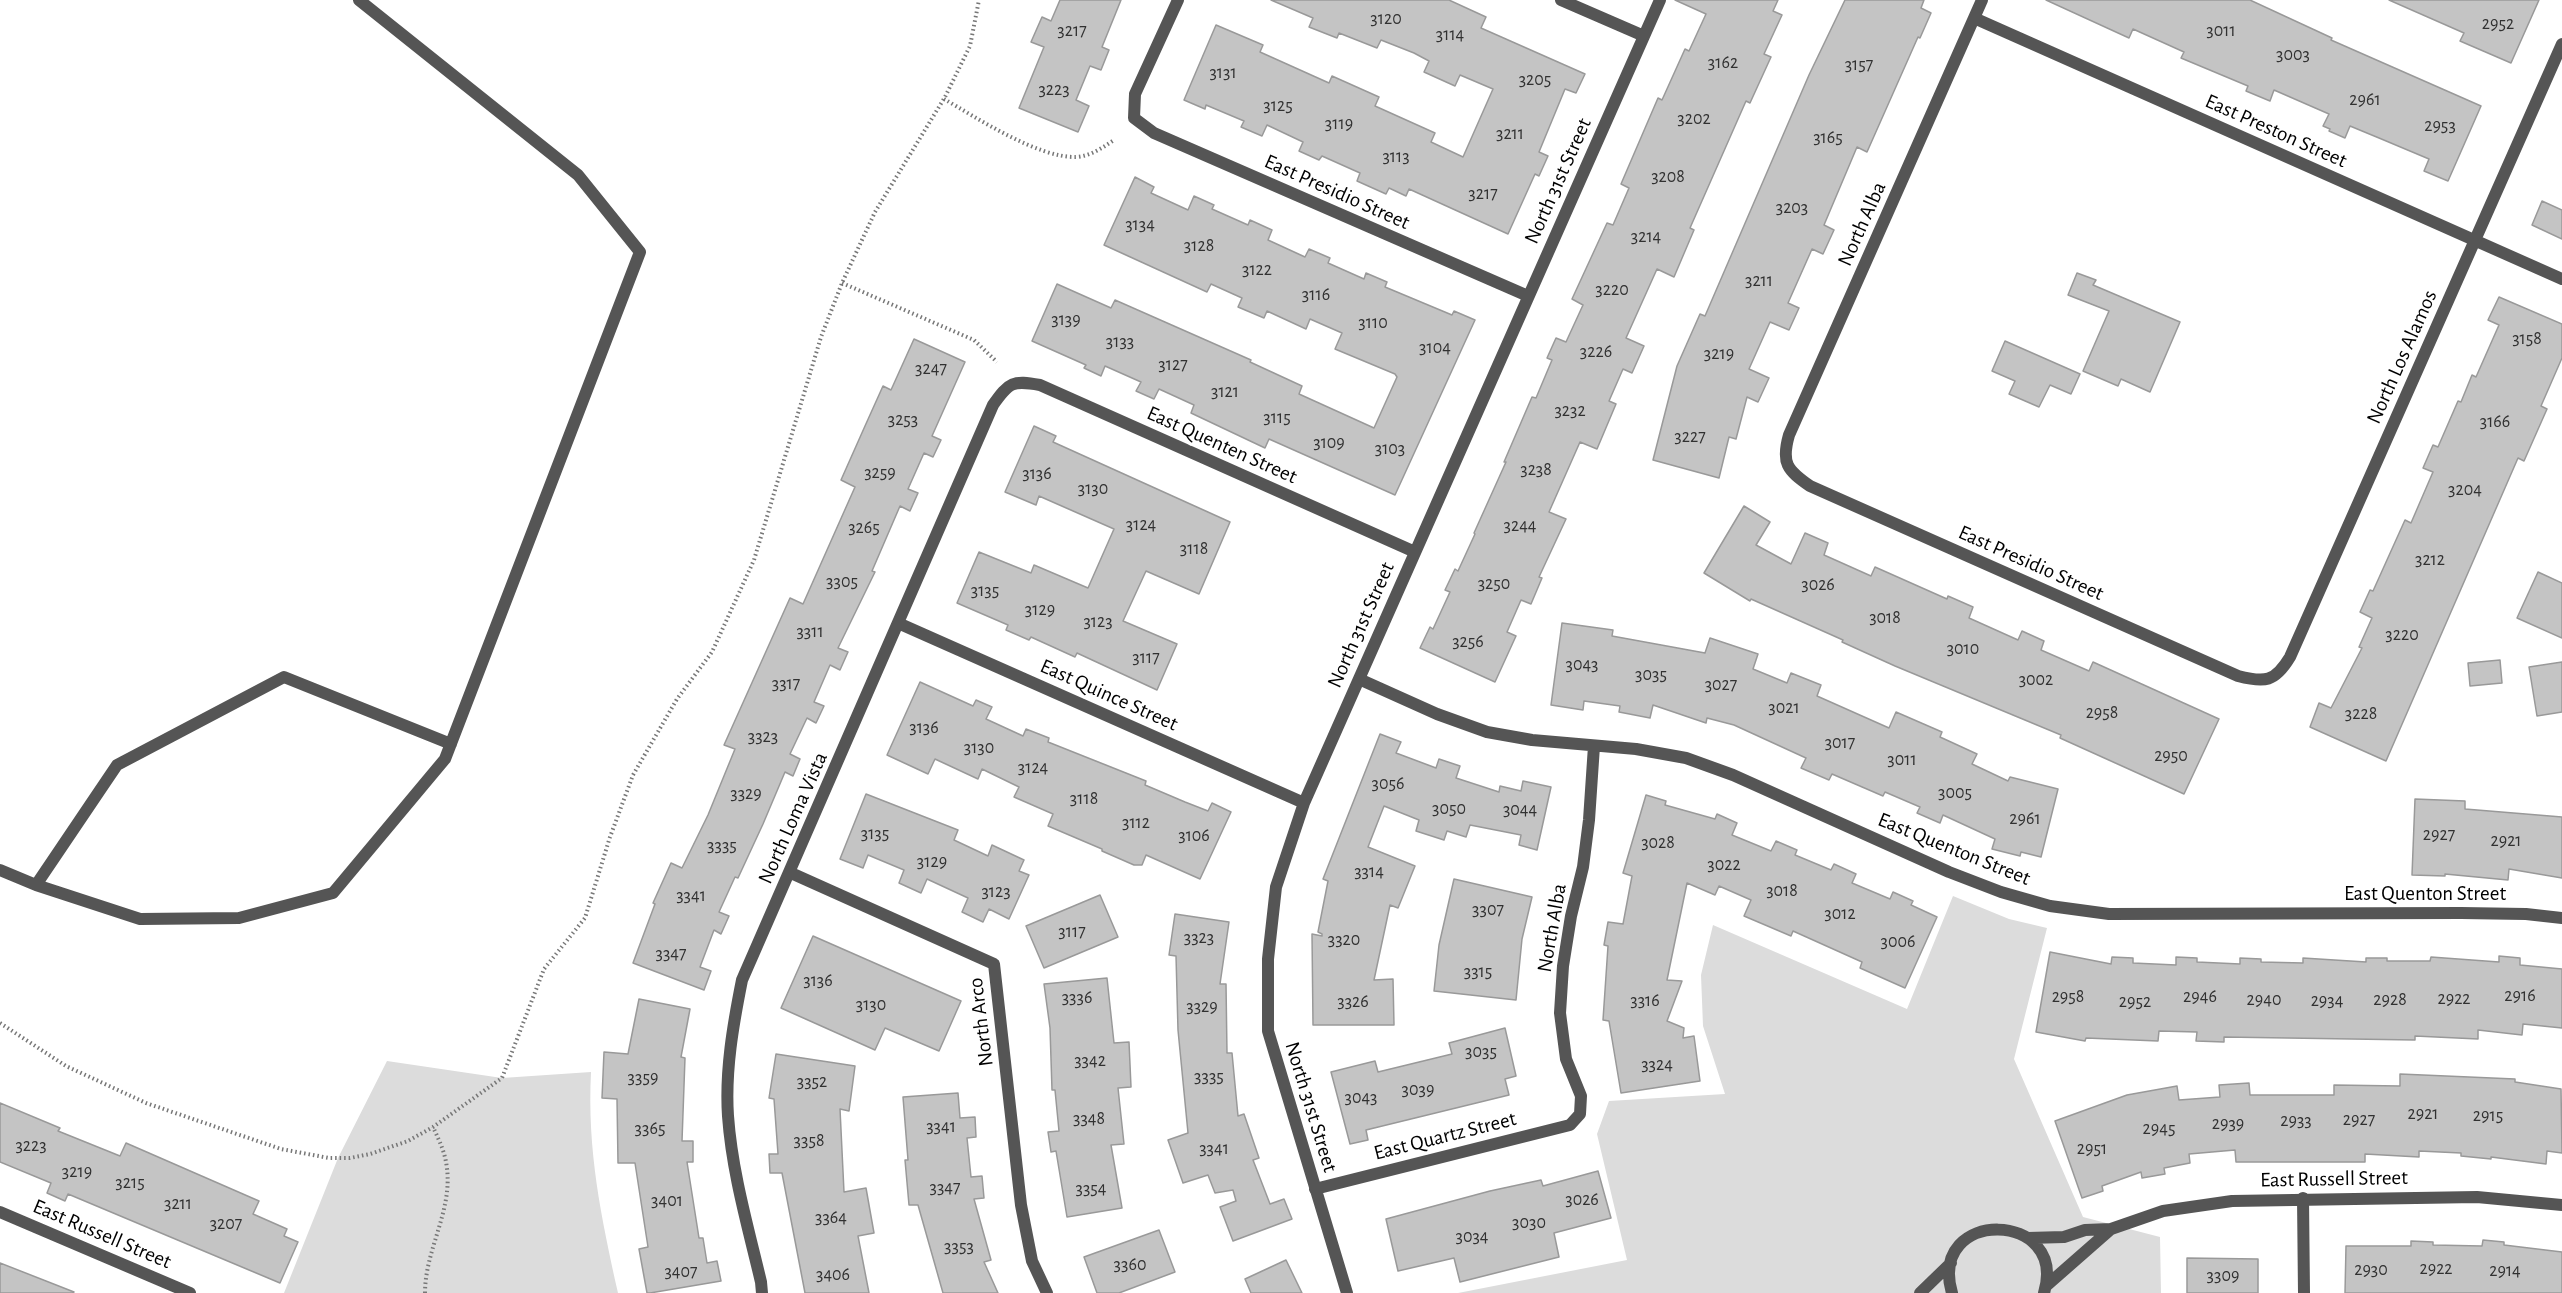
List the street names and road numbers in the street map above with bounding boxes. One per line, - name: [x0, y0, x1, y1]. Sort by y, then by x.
- street label: East Preston Street: [2201, 88, 2351, 174]
- street label: North 31st Street: [1519, 114, 1597, 248]
- street label: East Presidio Street: [1260, 149, 1414, 235]
- street label: North Alba: [1832, 178, 1892, 270]
- street label: North Los Alamos: [2361, 286, 2443, 428]
- street label: East Quenten Street: [1143, 401, 1301, 489]
- street label: East Presidio Street: [1954, 520, 2108, 606]
- street label: North 31st Street: [1322, 558, 1400, 692]
- street label: East Quince Street: [1036, 653, 1182, 737]
- street label: North Loma Vista: [753, 748, 833, 888]
- street label: East Quenton Street: [1874, 807, 2034, 891]
- street label: East Quenton Street: [2344, 881, 2506, 907]
- street label: North Alba: [1532, 882, 1572, 974]
- street label: North Arco: [963, 976, 999, 1068]
- street label: North 31st Street: [1279, 1039, 1343, 1175]
- street label: East Quartz Street: [1371, 1106, 1519, 1166]
- street label: East Russell Street: [2260, 1165, 2408, 1193]
- street label: East Russell Street: [29, 1194, 175, 1274]

